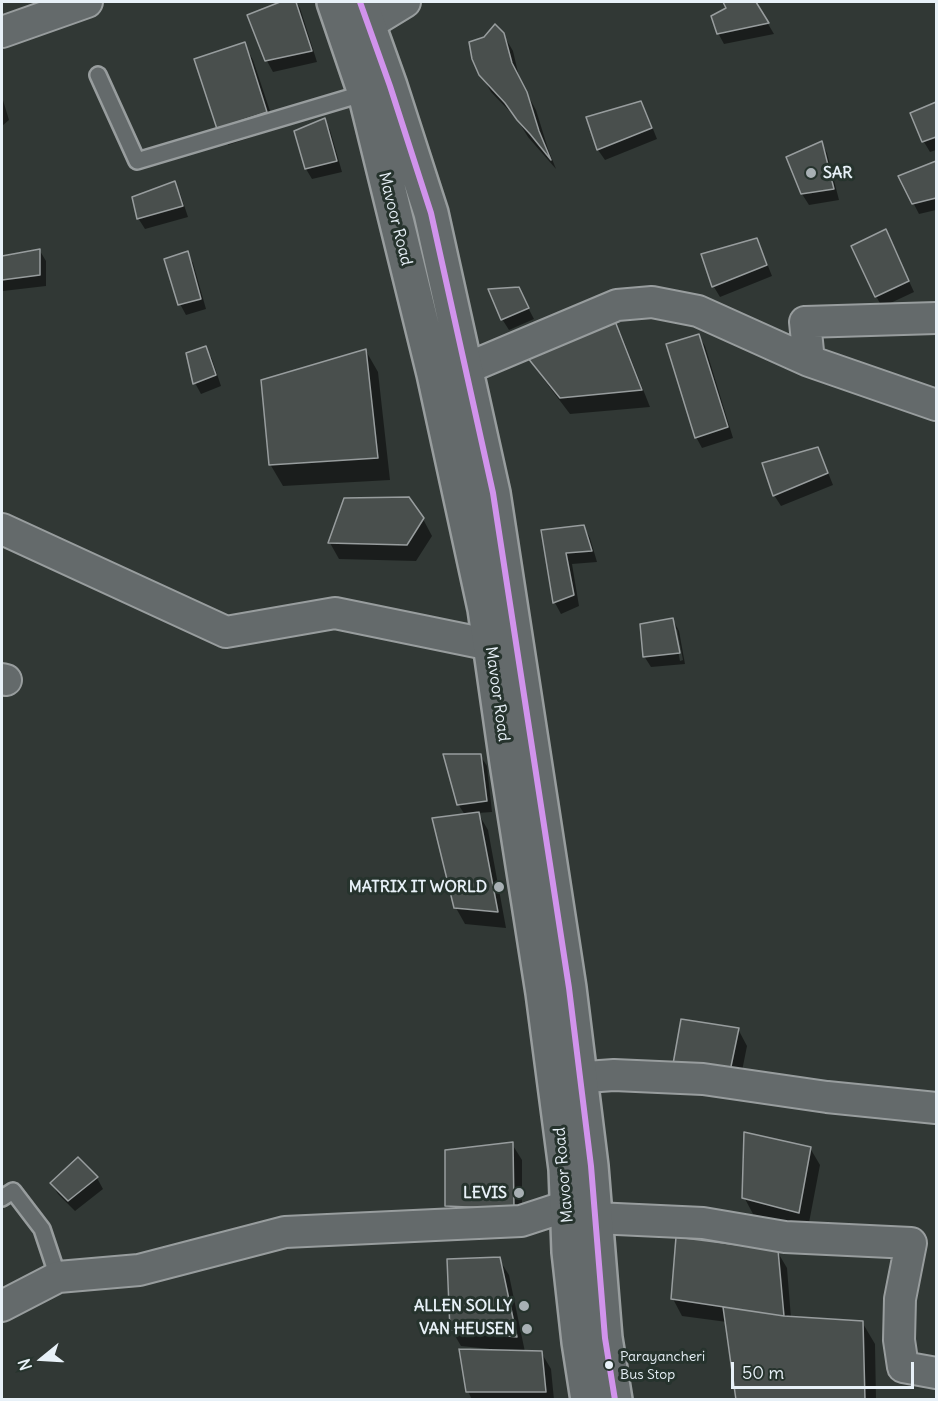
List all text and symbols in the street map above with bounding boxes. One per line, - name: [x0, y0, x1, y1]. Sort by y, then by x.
- place label: SAR: [823, 163, 852, 183]
- marker: SAR: [804, 166, 818, 180]
- street label: Mavoor Road: [374, 170, 416, 268]
- street label: Mavoor Road: [481, 645, 513, 743]
- place label: MATRIX IT WORLD: [349, 877, 487, 897]
- marker: MATRIX IT WORLD: [492, 880, 506, 894]
- street label: Mavoor Road: [550, 1127, 578, 1223]
- place label: LEVIS: [463, 1183, 507, 1203]
- marker: LEVIS: [512, 1186, 526, 1200]
- place label: ALLEN SOLLY: [414, 1296, 512, 1316]
- marker: ALLEN SOLLY: [517, 1299, 531, 1313]
- place label: VAN HEUSEN: [419, 1319, 515, 1339]
- marker: VAN HEUSEN: [520, 1322, 534, 1336]
- north arrow: [12, 1329, 72, 1389]
- place label: Parayancheri Bus Stop: [620, 1349, 705, 1382]
- scale bar: [734, 1350, 917, 1388]
- text: N: [14, 1356, 36, 1373]
- marker: Parayancheri Bus Stop: [603, 1359, 615, 1371]
- text: 50 m: [742, 1361, 784, 1384]

